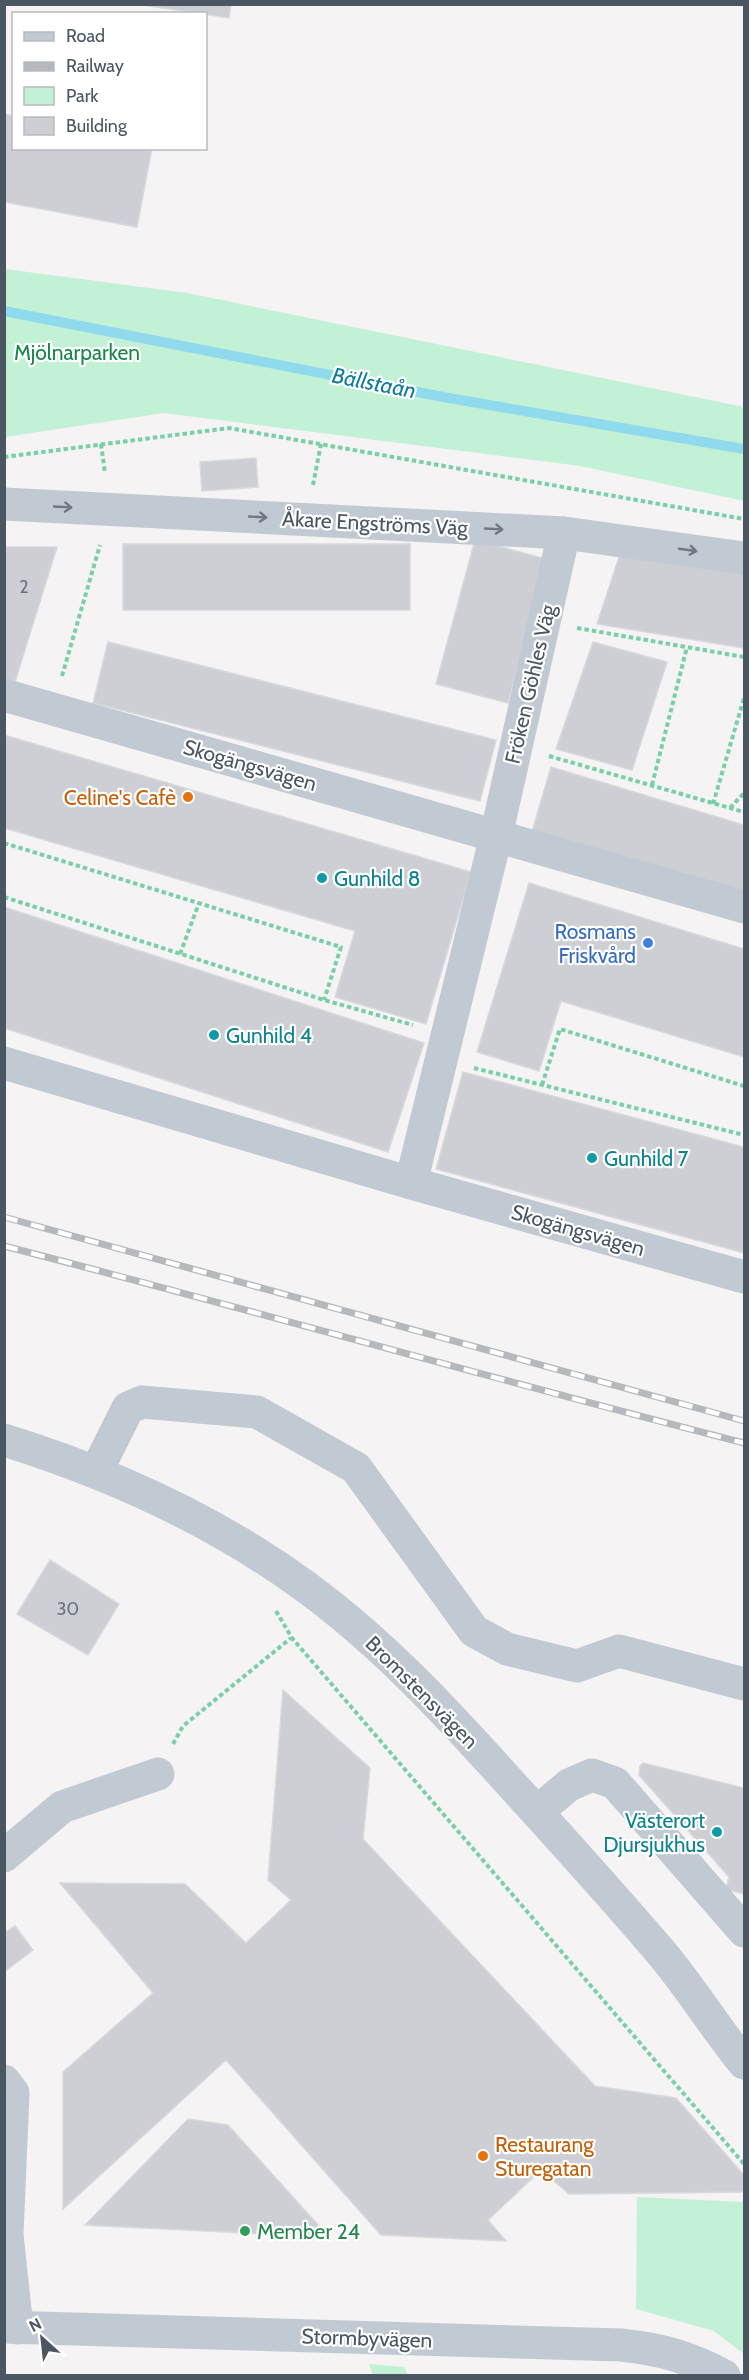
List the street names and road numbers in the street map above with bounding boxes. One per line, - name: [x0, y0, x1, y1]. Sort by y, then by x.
- street label: Åkare Engströms Väg: [282, 505, 469, 540]
- street label: Fröken Göhles Väg: [500, 601, 561, 766]
- street label: Skogängsvägen: [181, 734, 319, 796]
- street label: Skogängsvägen: [509, 1199, 647, 1261]
- street label: Bromstensvägen: [361, 1631, 483, 1753]
- street label: Stormbyvägen: [301, 2323, 433, 2353]

